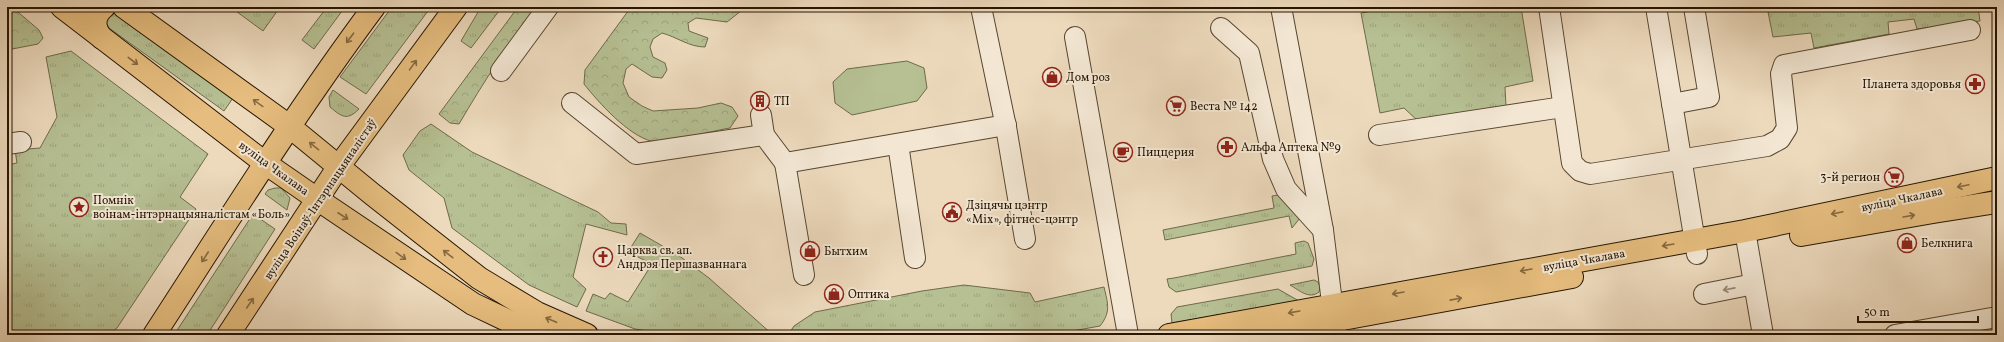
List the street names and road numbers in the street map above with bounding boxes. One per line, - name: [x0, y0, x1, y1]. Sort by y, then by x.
- street label: вуліца Воінаў-Інтэрнацыяналістаў: [261, 116, 381, 283]
- street label: вуліца Чкалава: [235, 138, 312, 200]
- street label: вуліца Чкалава: [1860, 184, 1945, 216]
- street label: вуліца Чкалава: [1542, 246, 1626, 276]

